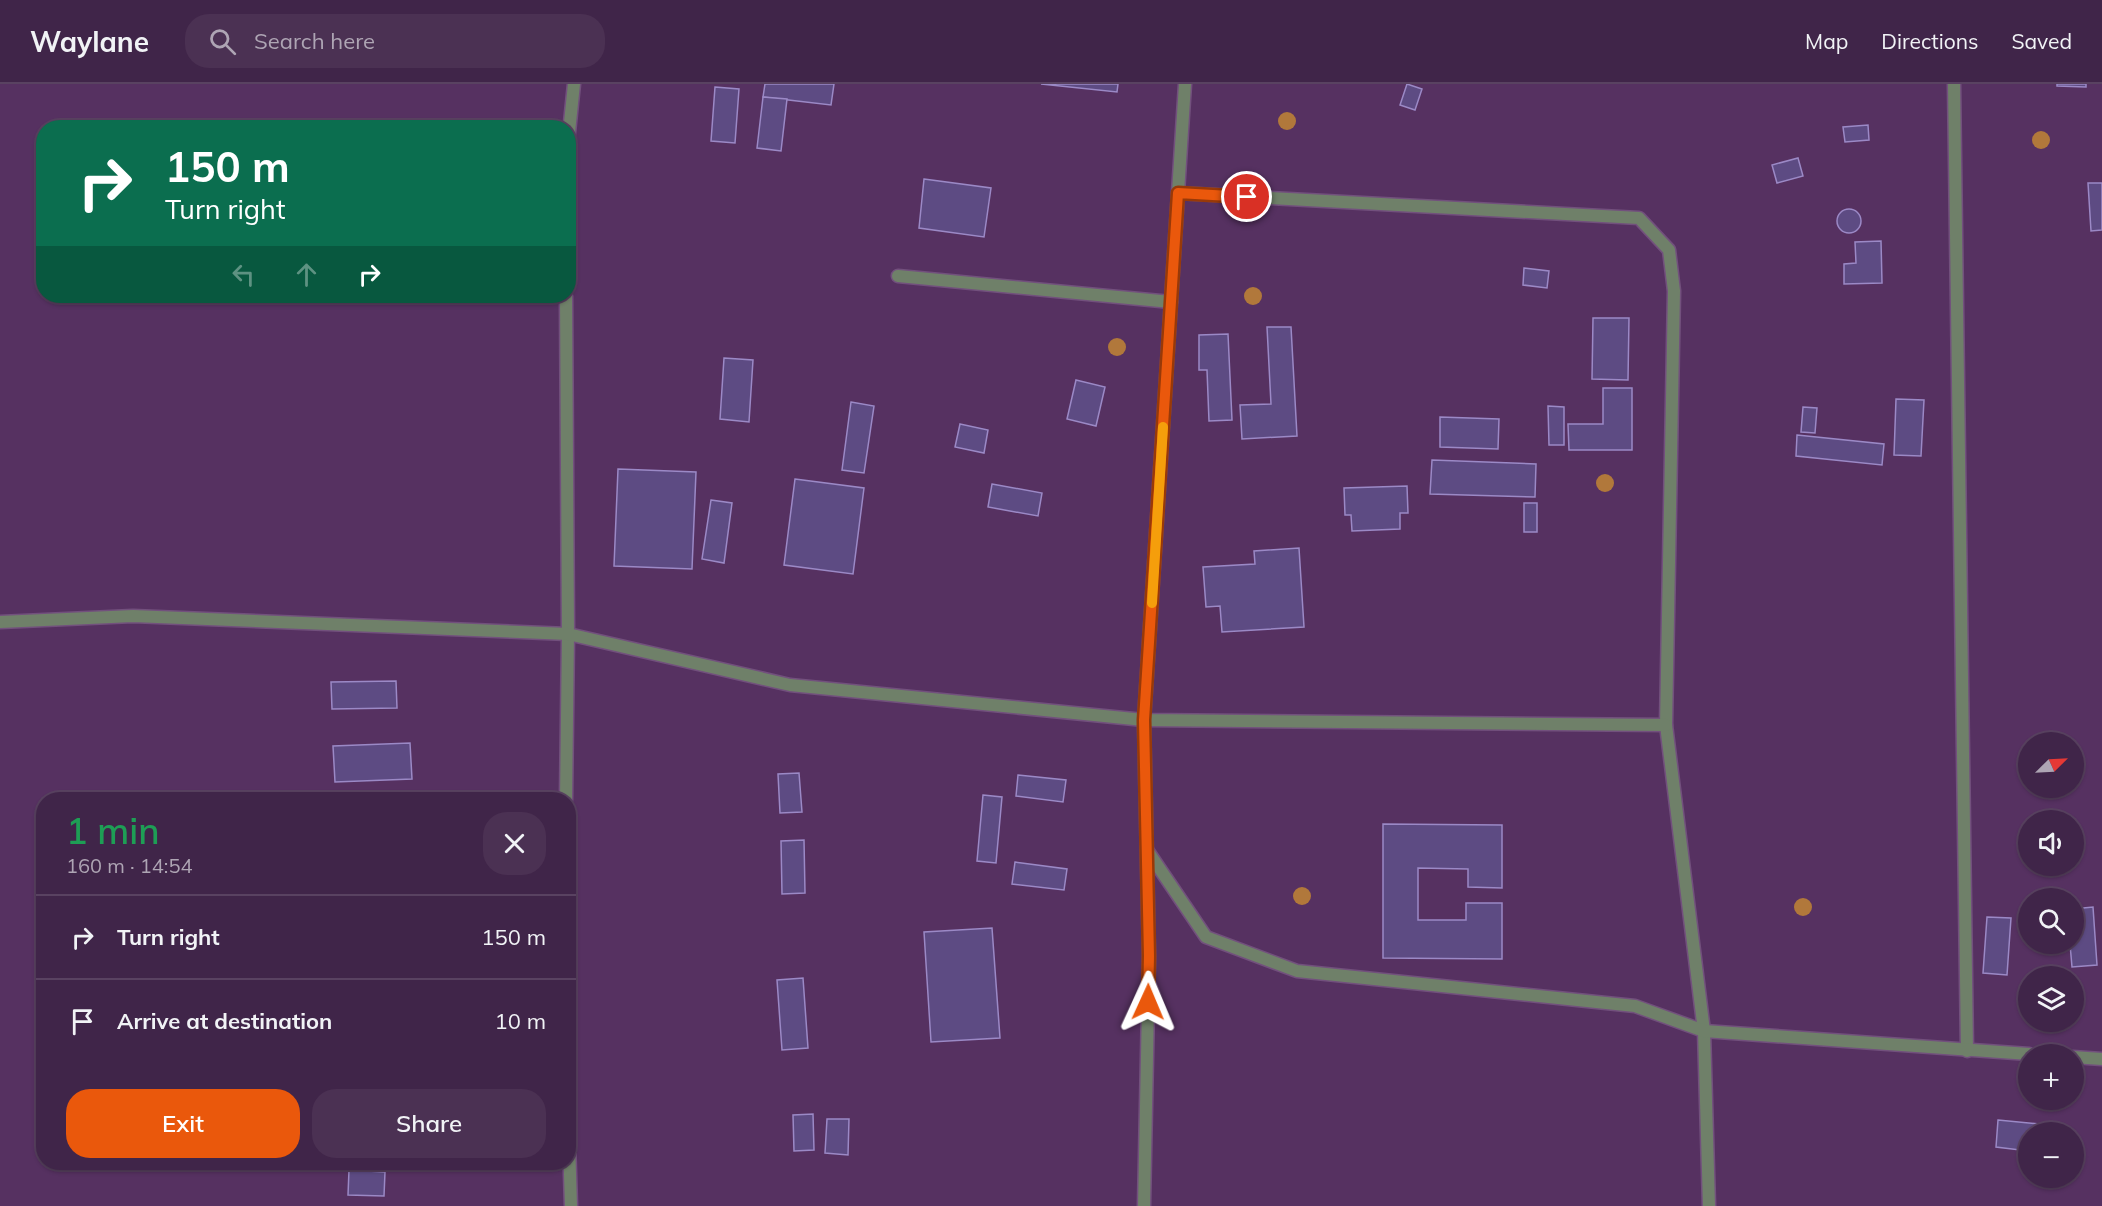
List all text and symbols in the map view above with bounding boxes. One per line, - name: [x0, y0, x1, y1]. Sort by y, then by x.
- search box: [185, 14, 605, 68]
- text: Waylane: [30, 24, 149, 59]
- icon: search: [206, 25, 239, 58]
- text: Search here: [254, 27, 375, 55]
- text: Map: [1805, 28, 1848, 54]
- text: Directions: [1881, 28, 1978, 54]
- text: Saved: [2011, 28, 2072, 54]
- text: 150 m: [165, 140, 290, 193]
- icon: right: [66, 144, 144, 222]
- pin: [1221, 171, 1272, 222]
- icon: arrive: [1230, 180, 1263, 213]
- text: Turn right: [165, 192, 285, 226]
- icon: left: [227, 258, 260, 291]
- icon: ahead: [290, 258, 323, 291]
- icon: right: [353, 258, 386, 291]
- north arrow: [2018, 732, 2084, 798]
- map controls: [2018, 732, 2084, 1188]
- text: 1 min: [66, 808, 160, 853]
- button: sound: [2018, 810, 2084, 876]
- button: close: [483, 812, 546, 875]
- text: 160 m · 14:54: [66, 853, 192, 878]
- button: search: [2018, 888, 2084, 954]
- icon: right: [66, 921, 99, 954]
- text: Turn right: [117, 923, 220, 951]
- text: 150 m: [481, 923, 546, 951]
- button: layers: [2018, 966, 2084, 1032]
- position arrow: [1116, 970, 1180, 1034]
- icon: arrive: [66, 1005, 99, 1038]
- text: Arrive at destination: [117, 1007, 332, 1035]
- text: 10 m: [495, 1007, 546, 1035]
- button: +: [2018, 1044, 2084, 1110]
- button: Exit: [66, 1089, 300, 1158]
- button: Share: [312, 1089, 546, 1158]
- button: −: [2018, 1122, 2084, 1188]

